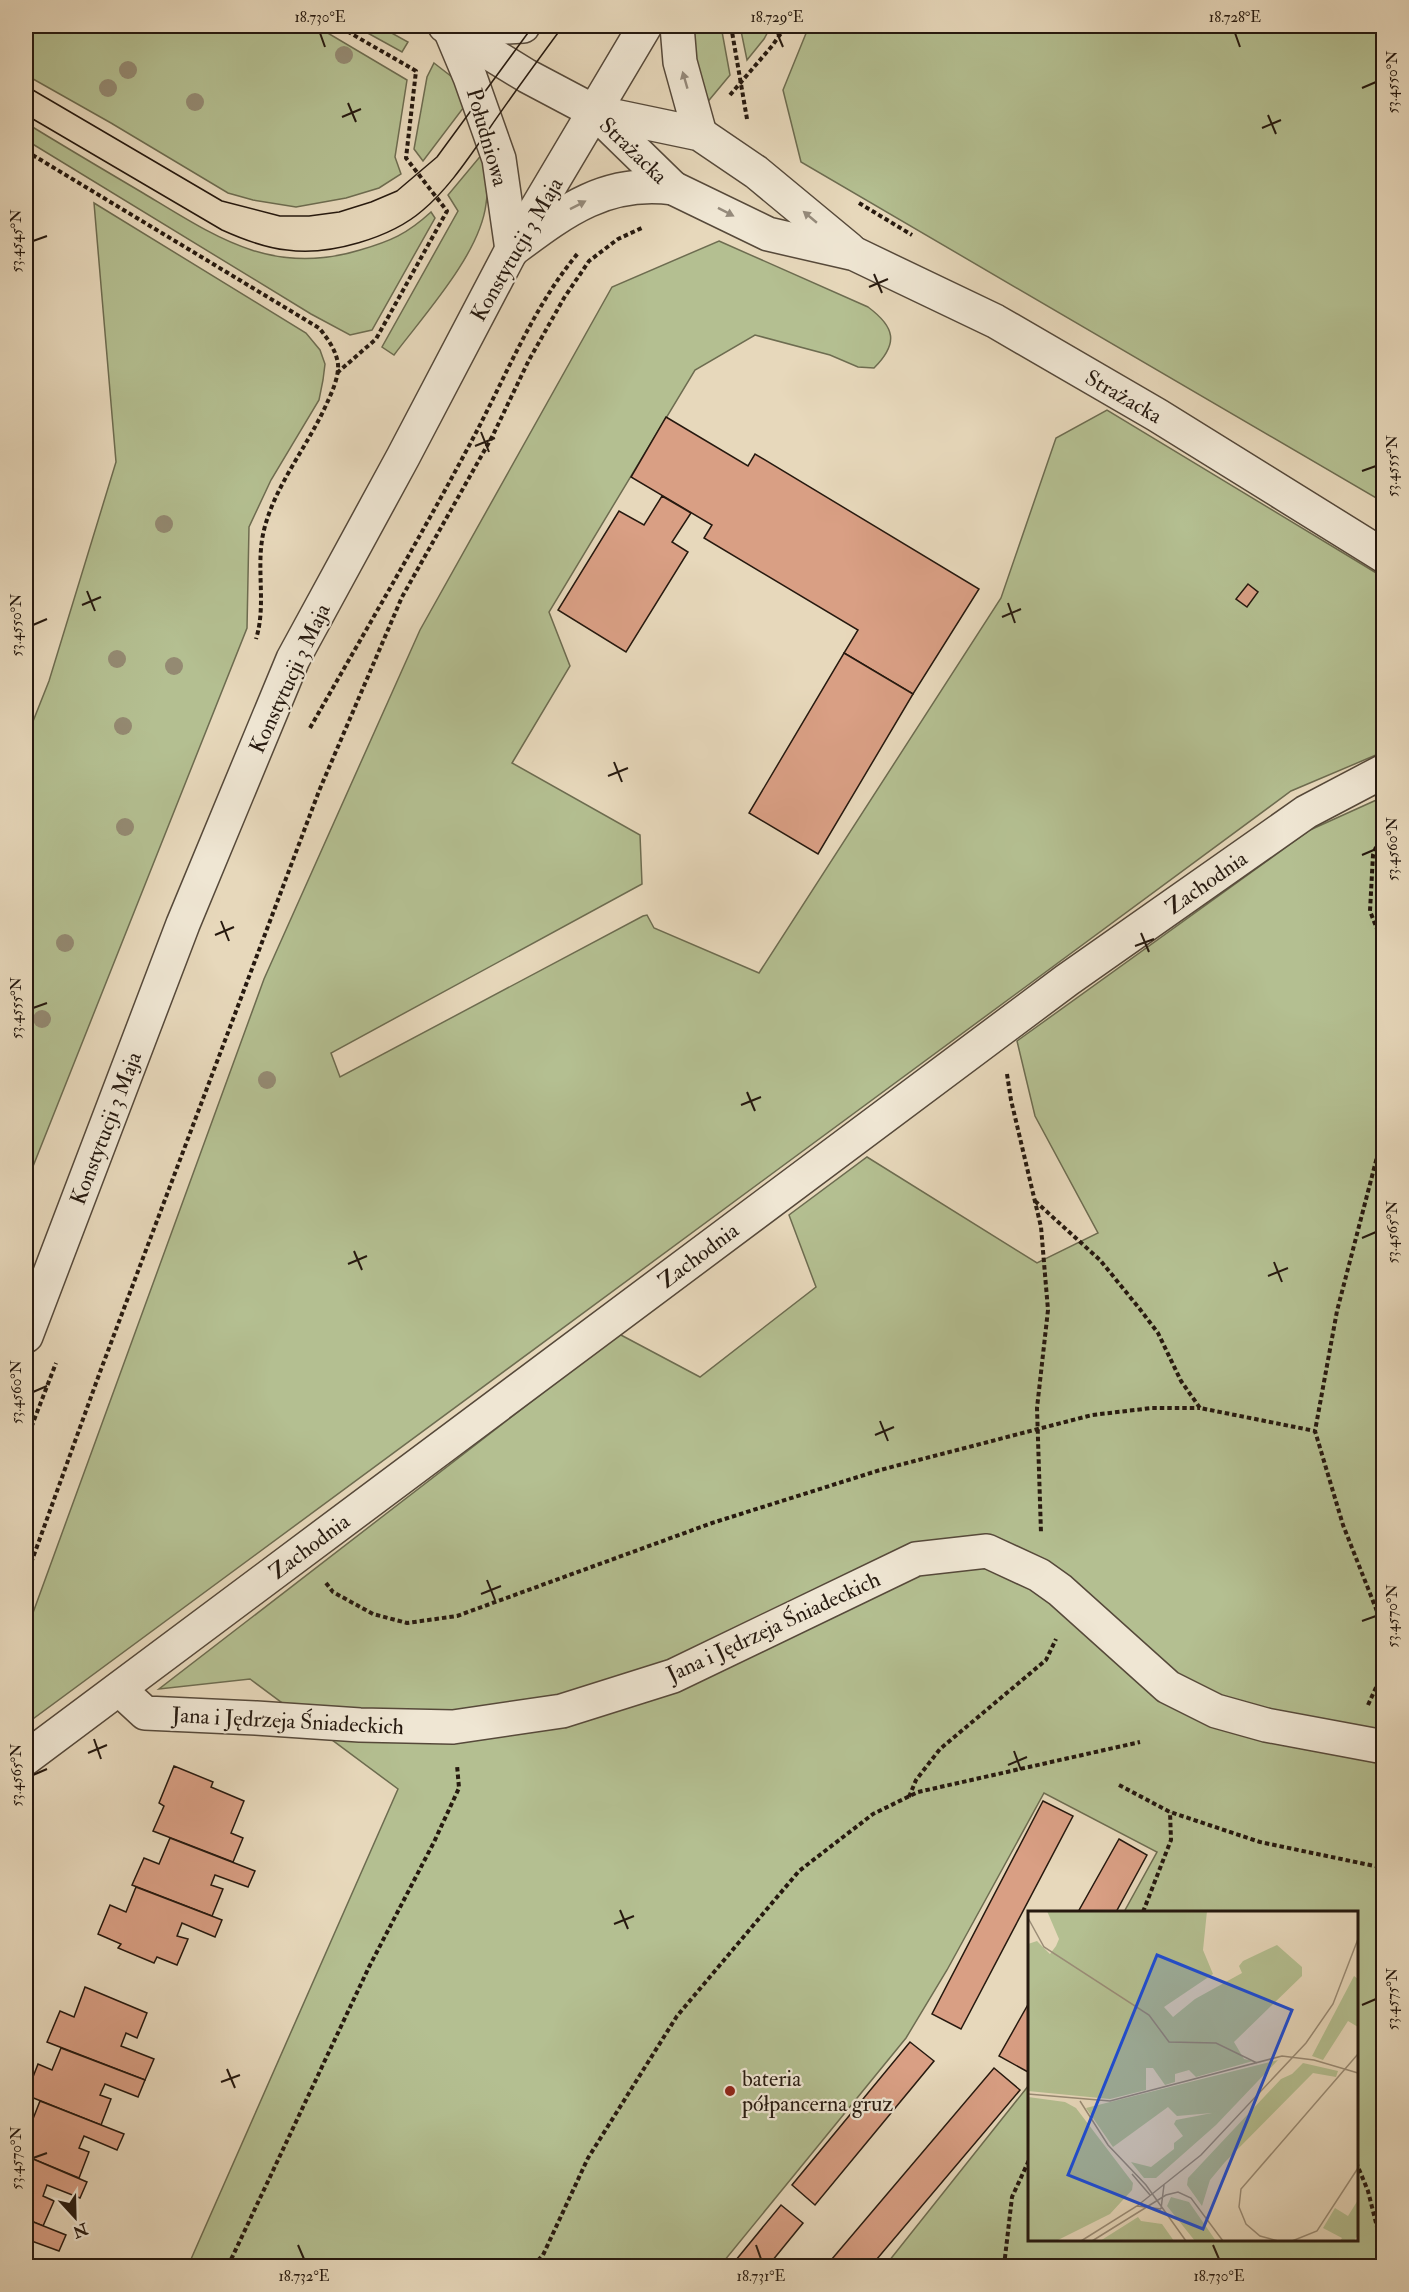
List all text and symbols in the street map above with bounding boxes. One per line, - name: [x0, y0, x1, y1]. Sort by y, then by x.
- text: 18.730°E: [294, 8, 346, 27]
- text: 18.729°E: [751, 8, 804, 27]
- text: 18.728°E: [1209, 8, 1261, 27]
- text: 53.4550°N: [1383, 50, 1402, 114]
- one-way arrow: [680, 71, 689, 89]
- street label: Południowa: [460, 85, 515, 190]
- street label: Strażacka: [593, 111, 674, 191]
- street label: Konstytucji 3 Maja: [464, 172, 570, 327]
- one-way arrow: [569, 201, 586, 210]
- one-way arrow: [717, 207, 734, 217]
- text: 53.4545°N: [7, 209, 26, 273]
- one-way arrow: [803, 211, 818, 224]
- street label: Strażacka: [1080, 364, 1168, 431]
- text: 53.4555°N: [1383, 434, 1402, 497]
- text: 53.4550°N: [7, 593, 26, 657]
- street label: Konstytucji 3 Maja: [243, 598, 337, 758]
- text: 53.4560°N: [1383, 816, 1402, 881]
- street label: Zachodnia: [1160, 844, 1254, 921]
- text: 53.4555°N: [7, 976, 26, 1039]
- street label: Konstytucji 3 Maja: [64, 1047, 148, 1209]
- text: 53.4565°N: [1383, 1200, 1402, 1264]
- street label: Zachodnia: [653, 1216, 745, 1295]
- text: 53.4560°N: [7, 1359, 26, 1424]
- street label: Zachodnia: [264, 1507, 356, 1586]
- street label: Jana i Jędrzeja Śniadeckich: [661, 1565, 885, 1689]
- text: 53.4570°N: [1383, 1584, 1402, 1648]
- street label: Jana i Jędrzeja Śniadeckich: [170, 1701, 405, 1741]
- text: 53.4565°N: [7, 1743, 26, 1807]
- inset map: [1028, 1911, 1358, 2241]
- text: 53.4575°N: [1383, 1967, 1402, 2030]
- place label: bateria półpancerna gruz: [741, 2065, 893, 2119]
- marker: bateria półpancerna gruz: [723, 2084, 737, 2098]
- text: 53.4570°N: [7, 2126, 26, 2190]
- north arrow: [45, 2187, 105, 2247]
- text: N: [69, 2218, 92, 2242]
- text: 18.732°E: [278, 2267, 330, 2286]
- text: 18.731°E: [737, 2267, 786, 2286]
- text: 18.730°E: [1193, 2267, 1245, 2286]

